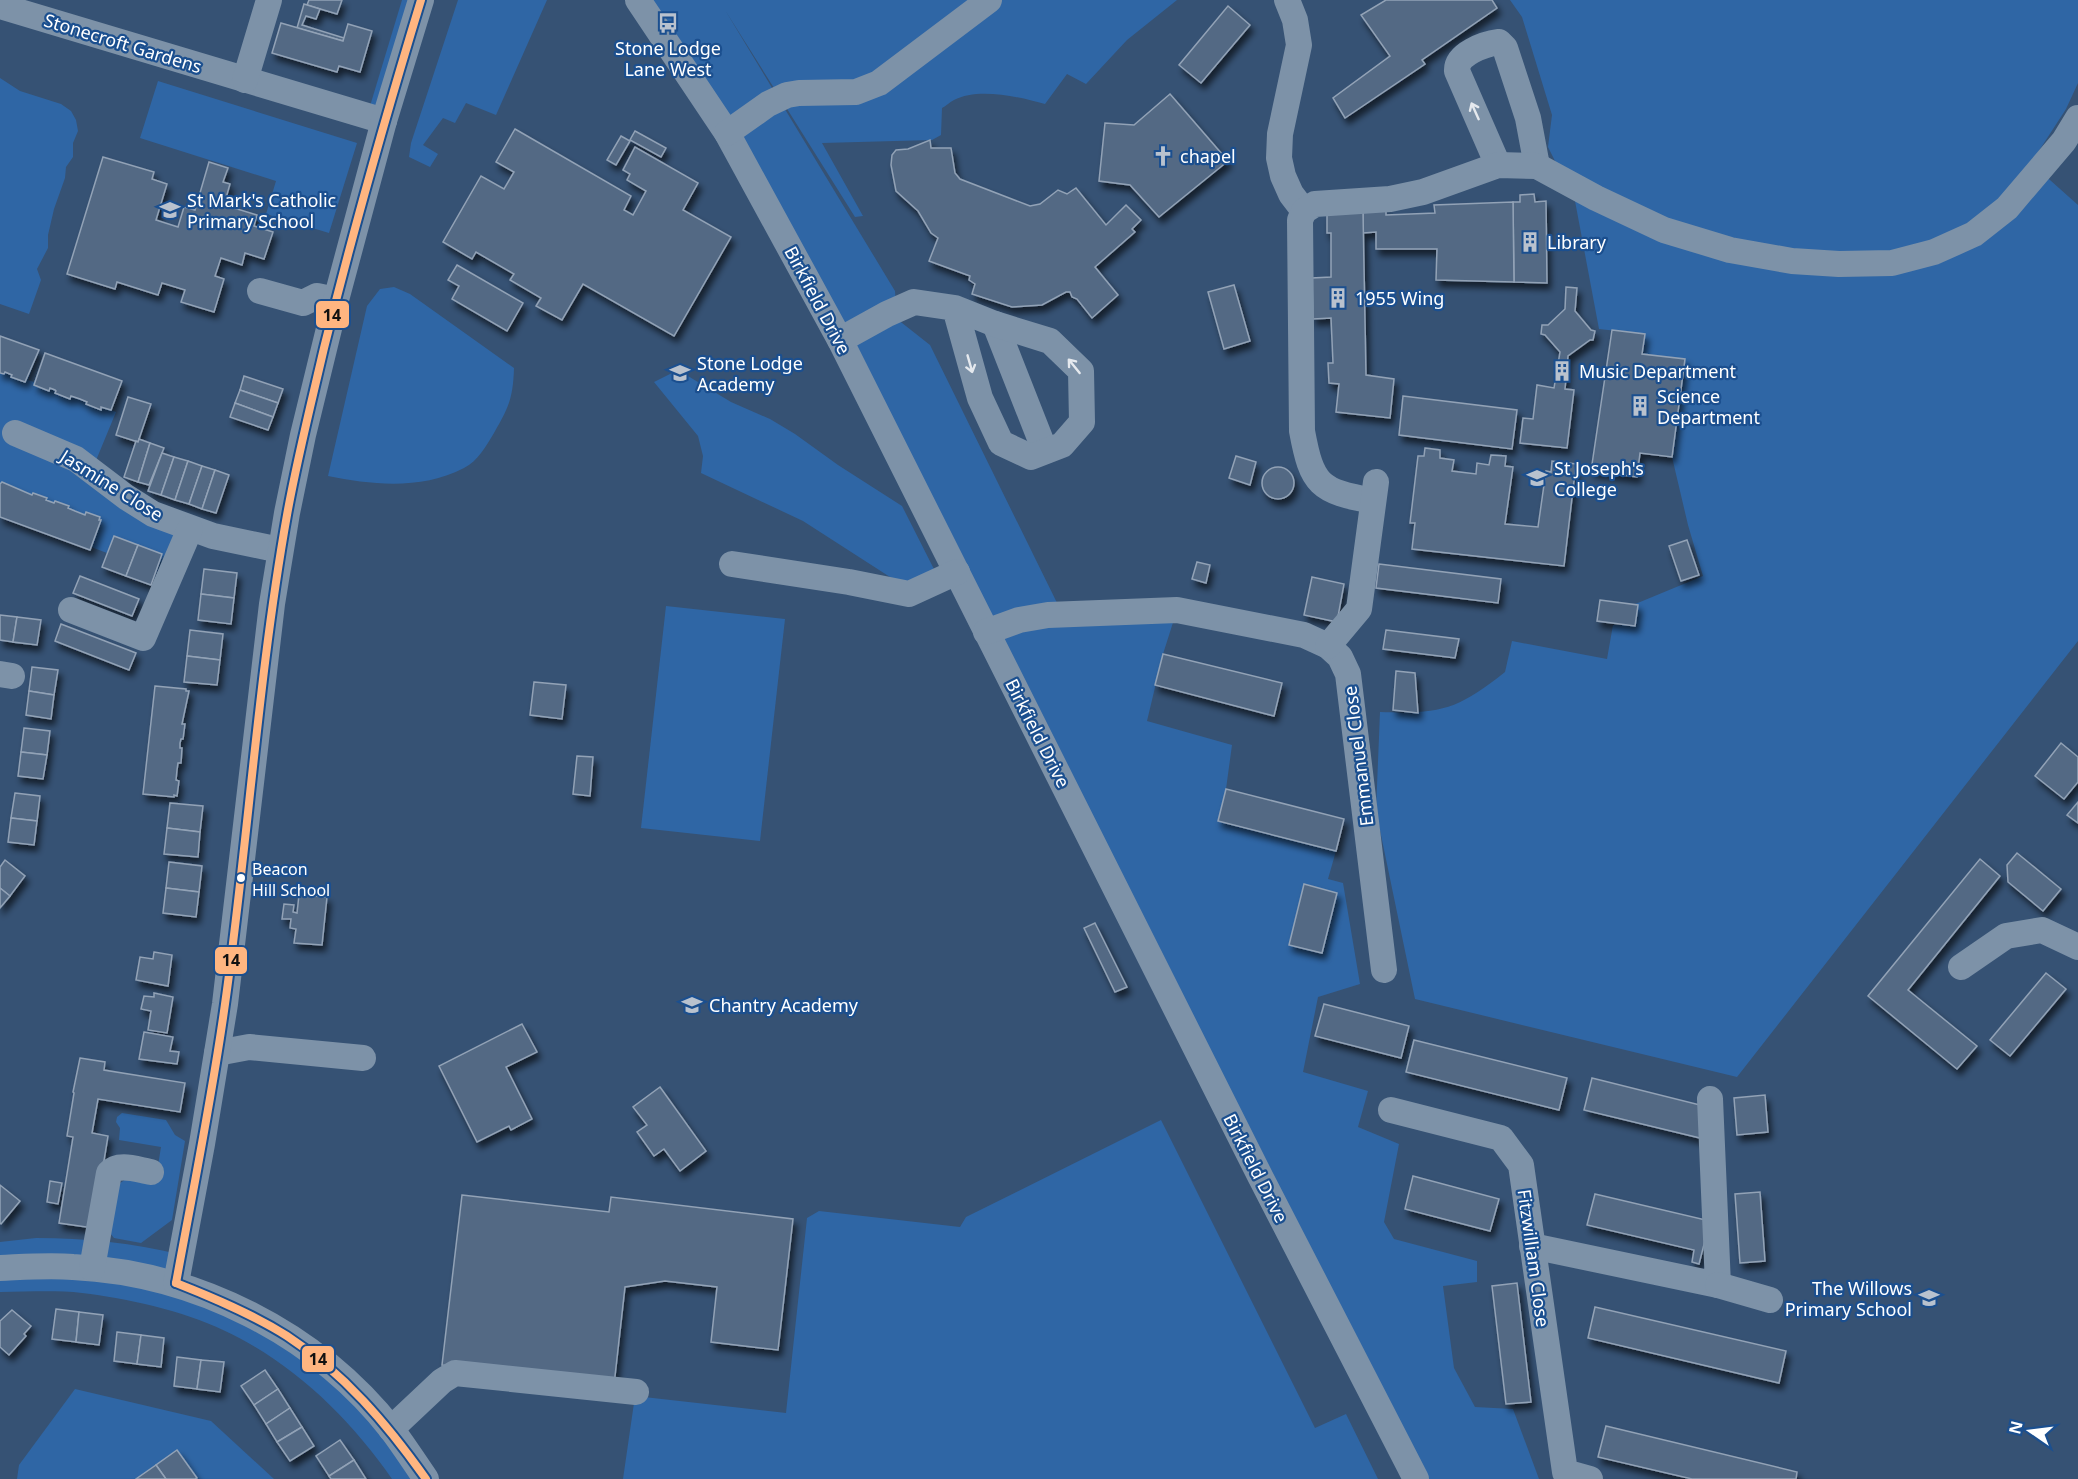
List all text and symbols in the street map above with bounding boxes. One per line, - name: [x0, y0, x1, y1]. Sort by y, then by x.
- street label: Stonecroft Gardens: [41, 8, 205, 78]
- bus stop icon: Stone Lodge Lane West: [656, 11, 680, 35]
- place label: Stone Lodge Lane West: [615, 36, 721, 81]
- one-way arrow: [1468, 103, 1480, 121]
- church icon: chapel: [1151, 144, 1175, 168]
- place label: chapel: [1180, 144, 1236, 168]
- place label: St Mark's Catholic Primary School: [187, 188, 337, 233]
- school or university icon: St Mark's Catholic Primary School: [158, 198, 182, 222]
- building icon: Library: [1518, 230, 1542, 254]
- place label: Library: [1547, 230, 1607, 254]
- street label: Birkfield Drive: [779, 242, 857, 358]
- building icon: 1955 Wing: [1326, 286, 1350, 310]
- place label: 1955 Wing: [1355, 286, 1444, 310]
- line badge: 14: [315, 300, 350, 329]
- text: 14: [323, 304, 341, 326]
- place label: Stone Lodge Academy: [697, 351, 803, 396]
- one-way arrow: [965, 354, 977, 373]
- one-way arrow: [1068, 359, 1082, 375]
- building icon: Music Department: [1550, 359, 1574, 383]
- place label: Music Department: [1579, 359, 1737, 383]
- school or university icon: Stone Lodge Academy: [668, 361, 692, 385]
- place label: Science Department: [1657, 384, 1760, 429]
- building icon: Science Department: [1628, 394, 1652, 418]
- street label: Jasmine Close: [54, 443, 168, 526]
- place label: St Joseph's College: [1554, 456, 1644, 501]
- school or university icon: St Joseph's College: [1525, 466, 1549, 490]
- street label: Birkfield Drive: [1000, 674, 1076, 792]
- street label: Emmanuel Close: [1337, 684, 1379, 828]
- place label: Beacon Hill School: [252, 858, 330, 901]
- marker: Beacon Hill School: [235, 872, 247, 884]
- line badge: 14: [214, 946, 248, 975]
- text: 14: [222, 949, 240, 971]
- school or university icon: Chantry Academy: [680, 993, 704, 1017]
- place label: Chantry Academy: [709, 993, 859, 1017]
- street label: Birkfield Drive: [1218, 1109, 1294, 1227]
- street label: Fitzwilliam Close: [1512, 1188, 1556, 1328]
- place label: The Willows Primary School: [1785, 1276, 1912, 1321]
- school or university icon: The Willows Primary School: [1917, 1286, 1941, 1310]
- line badge: 14: [301, 1345, 335, 1373]
- text: 14: [309, 1348, 327, 1370]
- north arrow: [2000, 1401, 2060, 1461]
- text: N: [2003, 1418, 2028, 1436]

